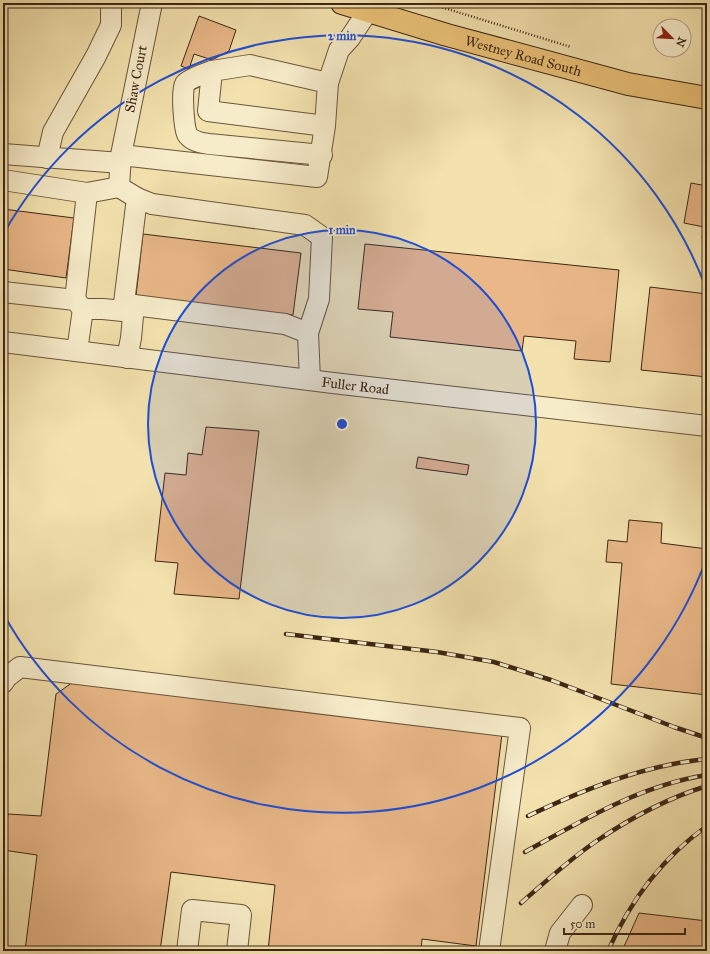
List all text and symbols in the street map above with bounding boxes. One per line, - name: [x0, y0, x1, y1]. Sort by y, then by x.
- north arrow: [652, 18, 692, 58]
- text: 2 min: [328, 29, 357, 43]
- street label: Westney Road South: [463, 32, 584, 80]
- text: N: [673, 35, 689, 49]
- street label: Shaw Court: [121, 44, 151, 114]
- text: 1 min: [328, 223, 356, 237]
- street label: Fuller Road: [321, 373, 390, 398]
- centre of rings: [335, 417, 349, 431]
- scale bar: [564, 910, 685, 936]
- text: 50 m: [570, 917, 595, 931]

